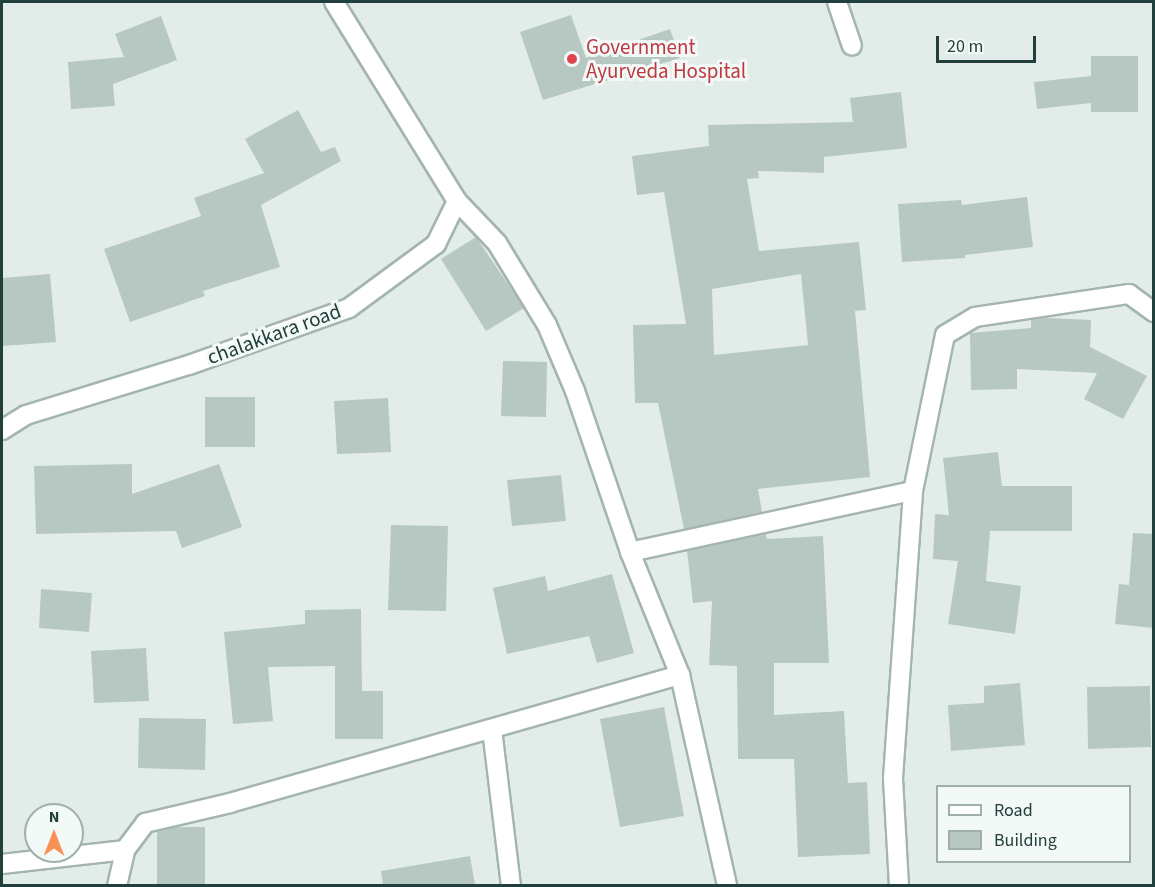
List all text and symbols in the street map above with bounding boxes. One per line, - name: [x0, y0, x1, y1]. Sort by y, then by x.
- scale bar: [939, 24, 1040, 62]
- place label: Government Ayurveda Hospital: [586, 34, 746, 84]
- text: 20 m: [947, 34, 983, 59]
- marker: Government Ayurveda Hospital: [563, 50, 581, 68]
- street label: chalakkara road: [204, 298, 344, 370]
- legend: [936, 785, 1131, 863]
- text: Road: [994, 798, 1033, 823]
- north arrow: [24, 803, 84, 863]
- text: N: [49, 806, 59, 828]
- text: Building: [994, 828, 1057, 853]

